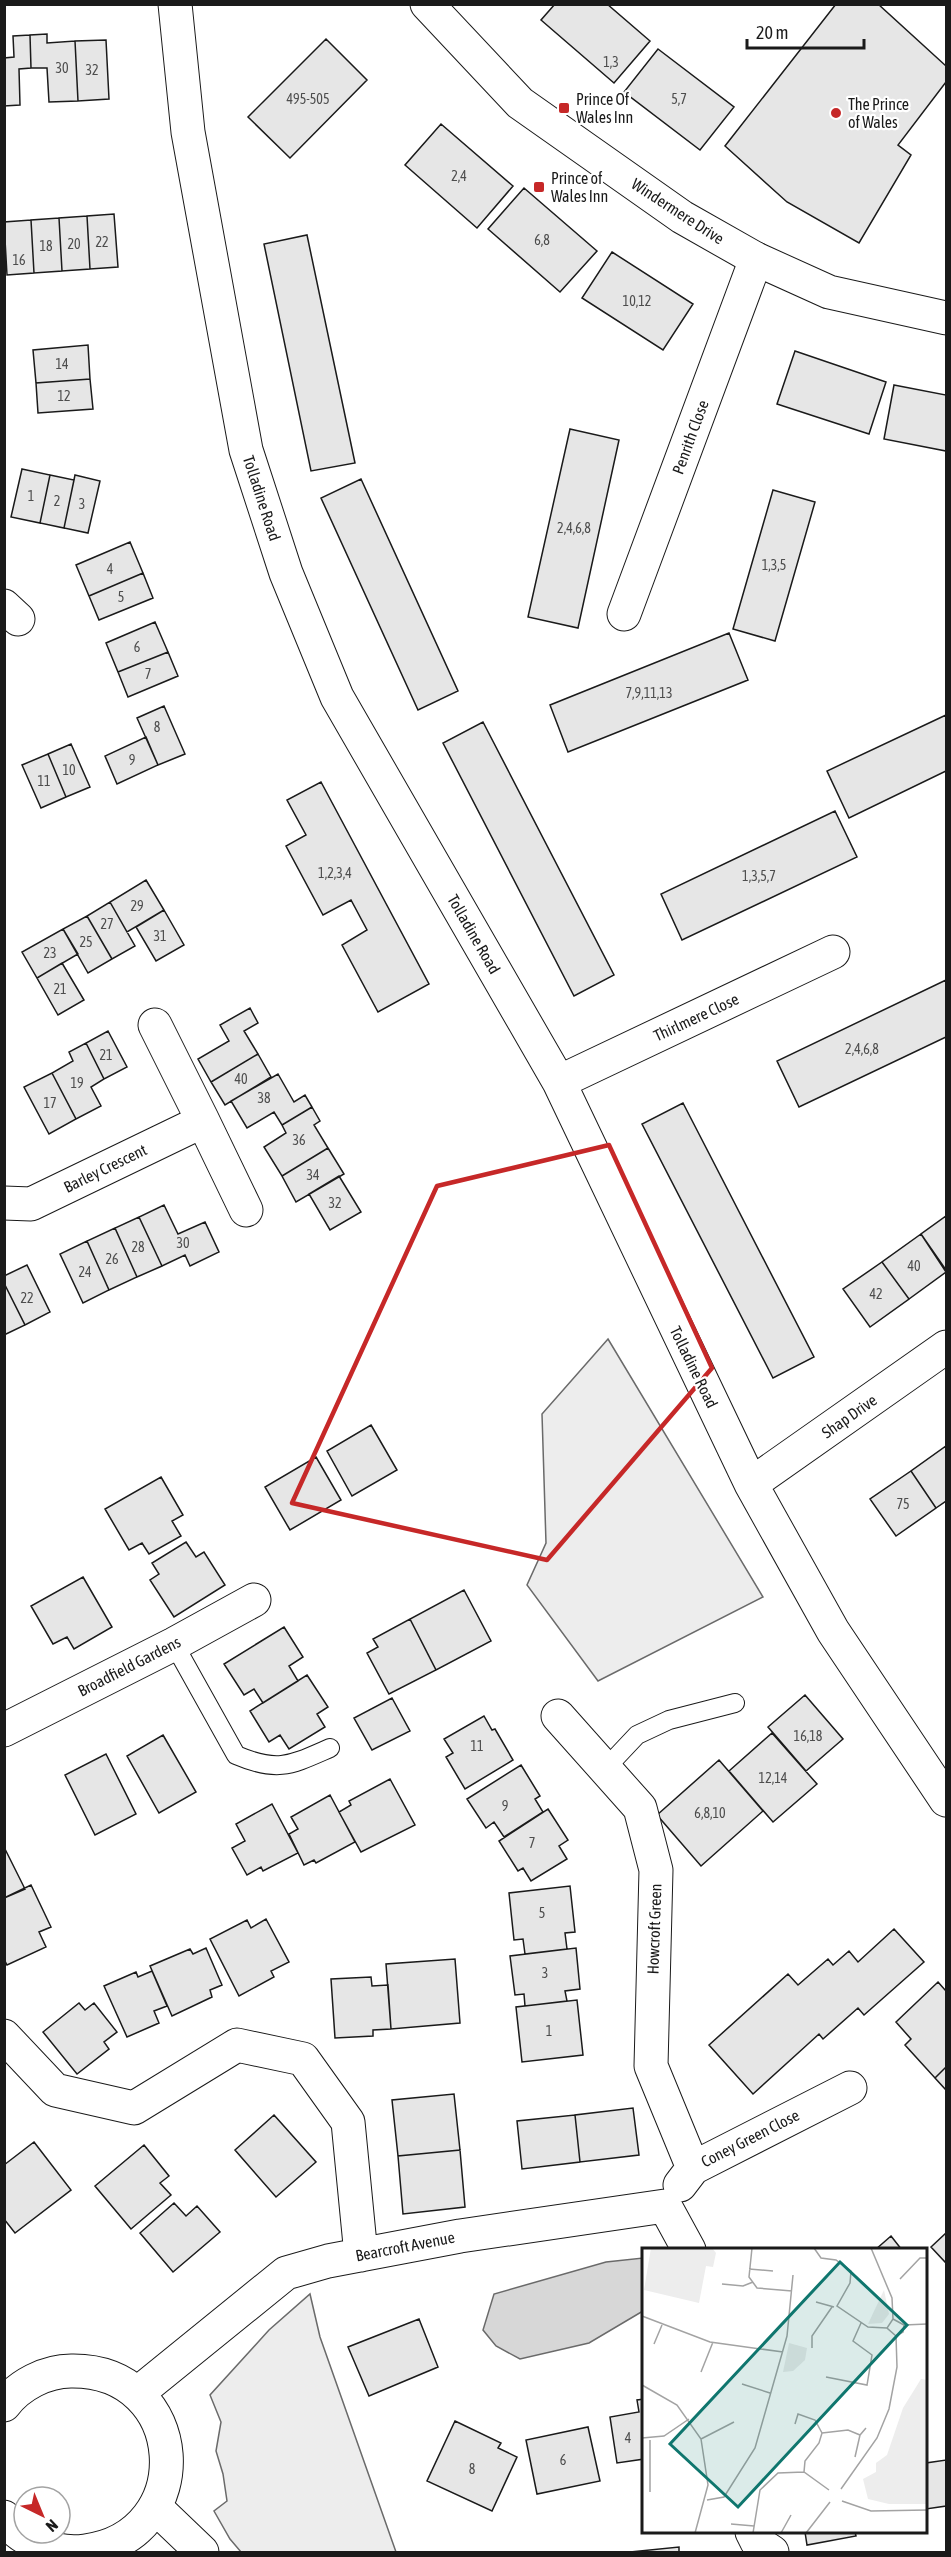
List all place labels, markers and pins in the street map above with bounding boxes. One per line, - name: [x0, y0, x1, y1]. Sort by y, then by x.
- place label: Prince Of Wales Inn: [576, 90, 633, 126]
- place label: The Prince of Wales: [848, 95, 909, 131]
- marker: Prince Of Wales Inn: [557, 101, 571, 115]
- marker: The Prince of Wales: [829, 106, 843, 120]
- place label: Prince of Wales Inn: [551, 169, 608, 205]
- marker: Prince of Wales Inn: [532, 180, 546, 194]

